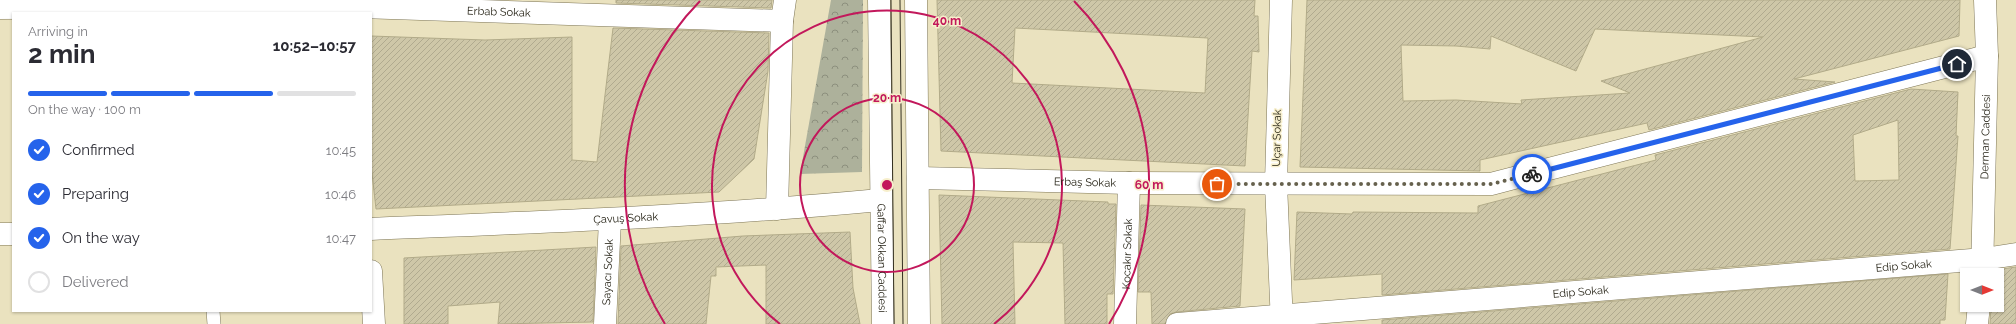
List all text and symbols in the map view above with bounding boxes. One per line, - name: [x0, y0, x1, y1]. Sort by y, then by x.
- street label: Erbab Sokak: [467, 4, 531, 19]
- text: 40 m: [933, 14, 961, 28]
- text: Arriving in: [28, 24, 88, 39]
- text: 10:52–10:57: [273, 37, 356, 55]
- text: 2 min: [28, 39, 95, 69]
- pin: [1940, 47, 1974, 81]
- icon: home: [1946, 53, 1968, 75]
- text: 20 m: [873, 91, 901, 105]
- street label: Derman Caddesi: [1978, 94, 1993, 180]
- text: On the way · 100 m: [28, 102, 141, 117]
- street label: Uçar Sokak: [1270, 109, 1284, 167]
- icon: check: [28, 139, 50, 161]
- text: Confirmed: [62, 141, 135, 159]
- text: 10:45: [326, 143, 356, 158]
- courier: [1512, 154, 1552, 194]
- icon: bike: [1521, 163, 1543, 185]
- pin: [1200, 167, 1234, 201]
- icon: bag: [1206, 173, 1228, 195]
- street label: Erbaş Sokak: [1054, 175, 1116, 189]
- centre of rings: [880, 178, 894, 192]
- text: 60 m: [1135, 178, 1163, 192]
- icon: check: [28, 183, 50, 205]
- text: Preparing: [62, 185, 129, 203]
- text: 10:46: [325, 187, 356, 202]
- street label: Gaffar Okkan Caddesi: [875, 203, 889, 313]
- street label: Çavuş Sokak: [593, 210, 659, 226]
- street label: Kocakır Sokak: [1119, 218, 1134, 290]
- icon: check: [28, 227, 50, 249]
- text: On the way: [62, 229, 140, 247]
- text: 10:47: [326, 231, 356, 246]
- street label: Sayacı Sokak: [599, 238, 616, 306]
- street label: Edip Sokak: [1875, 257, 1932, 274]
- north arrow: [1960, 268, 2004, 312]
- map controls: [1960, 268, 2004, 312]
- text: Delivered: [62, 273, 129, 291]
- street label: Edip Sokak: [1552, 283, 1609, 300]

